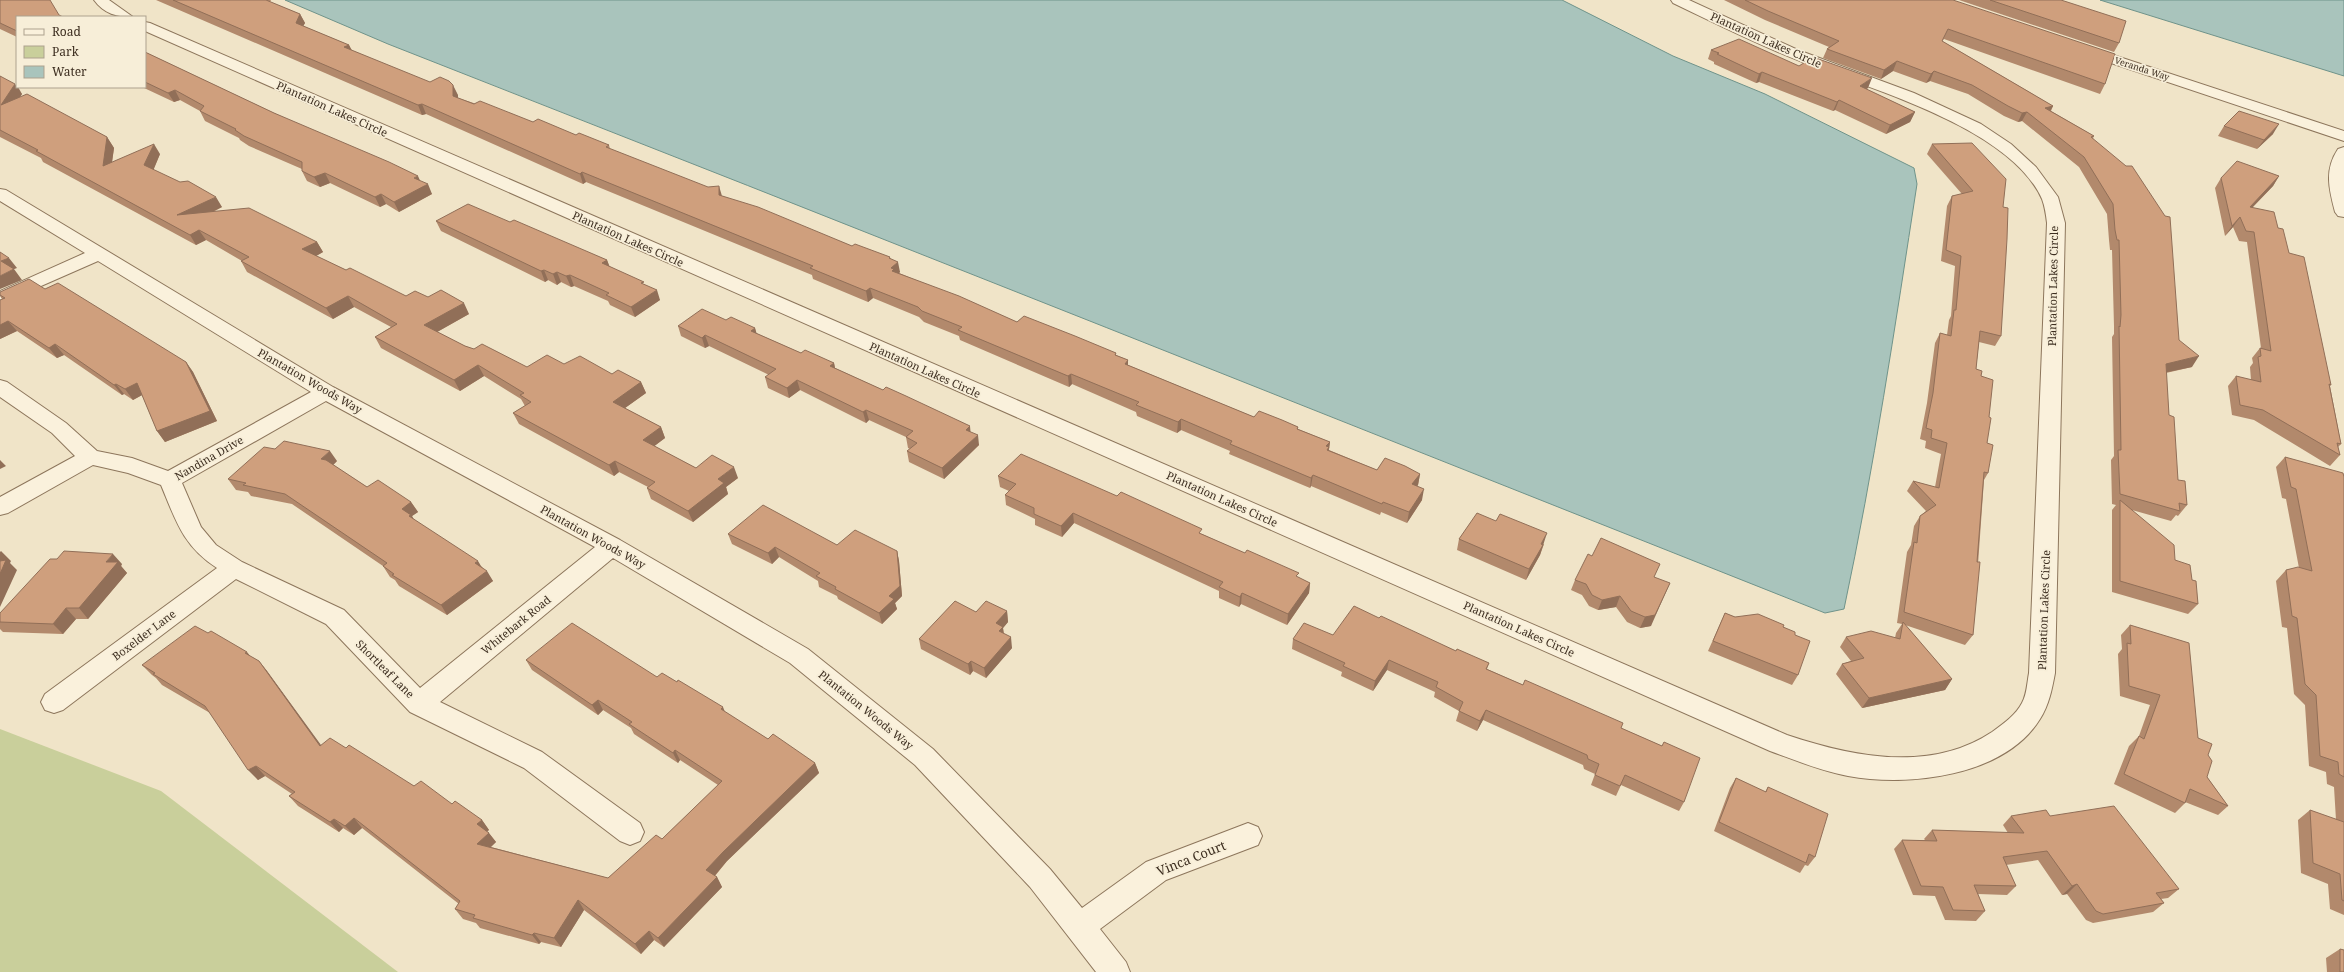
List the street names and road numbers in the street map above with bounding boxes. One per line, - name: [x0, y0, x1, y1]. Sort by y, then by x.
- street label: Plantation Lakes Circle: [1708, 8, 1824, 71]
- street label: Veranda Way: [2113, 54, 2172, 84]
- street label: Plantation Lakes Circle: [274, 77, 390, 140]
- street label: Plantation Lakes Circle: [570, 207, 686, 270]
- street label: Plantation Lakes Circle: [2044, 226, 2061, 346]
- street label: Plantation Lakes Circle: [867, 338, 983, 401]
- street label: Plantation Woods Way: [255, 345, 366, 417]
- street label: Nandina Drive: [172, 432, 246, 483]
- street label: Plantation Lakes Circle: [1164, 467, 1280, 530]
- street label: Plantation Woods Way: [538, 501, 649, 572]
- street label: Plantation Lakes Circle: [2034, 550, 2053, 670]
- street label: Whitebark Road: [478, 592, 554, 657]
- street label: Plantation Lakes Circle: [1461, 597, 1577, 660]
- street label: Boxelder Lane: [109, 606, 179, 663]
- street label: Shortleaf Lane: [353, 636, 418, 701]
- street label: Plantation Woods Way: [816, 667, 918, 753]
- street label: Vinca Court: [1154, 836, 1229, 880]

